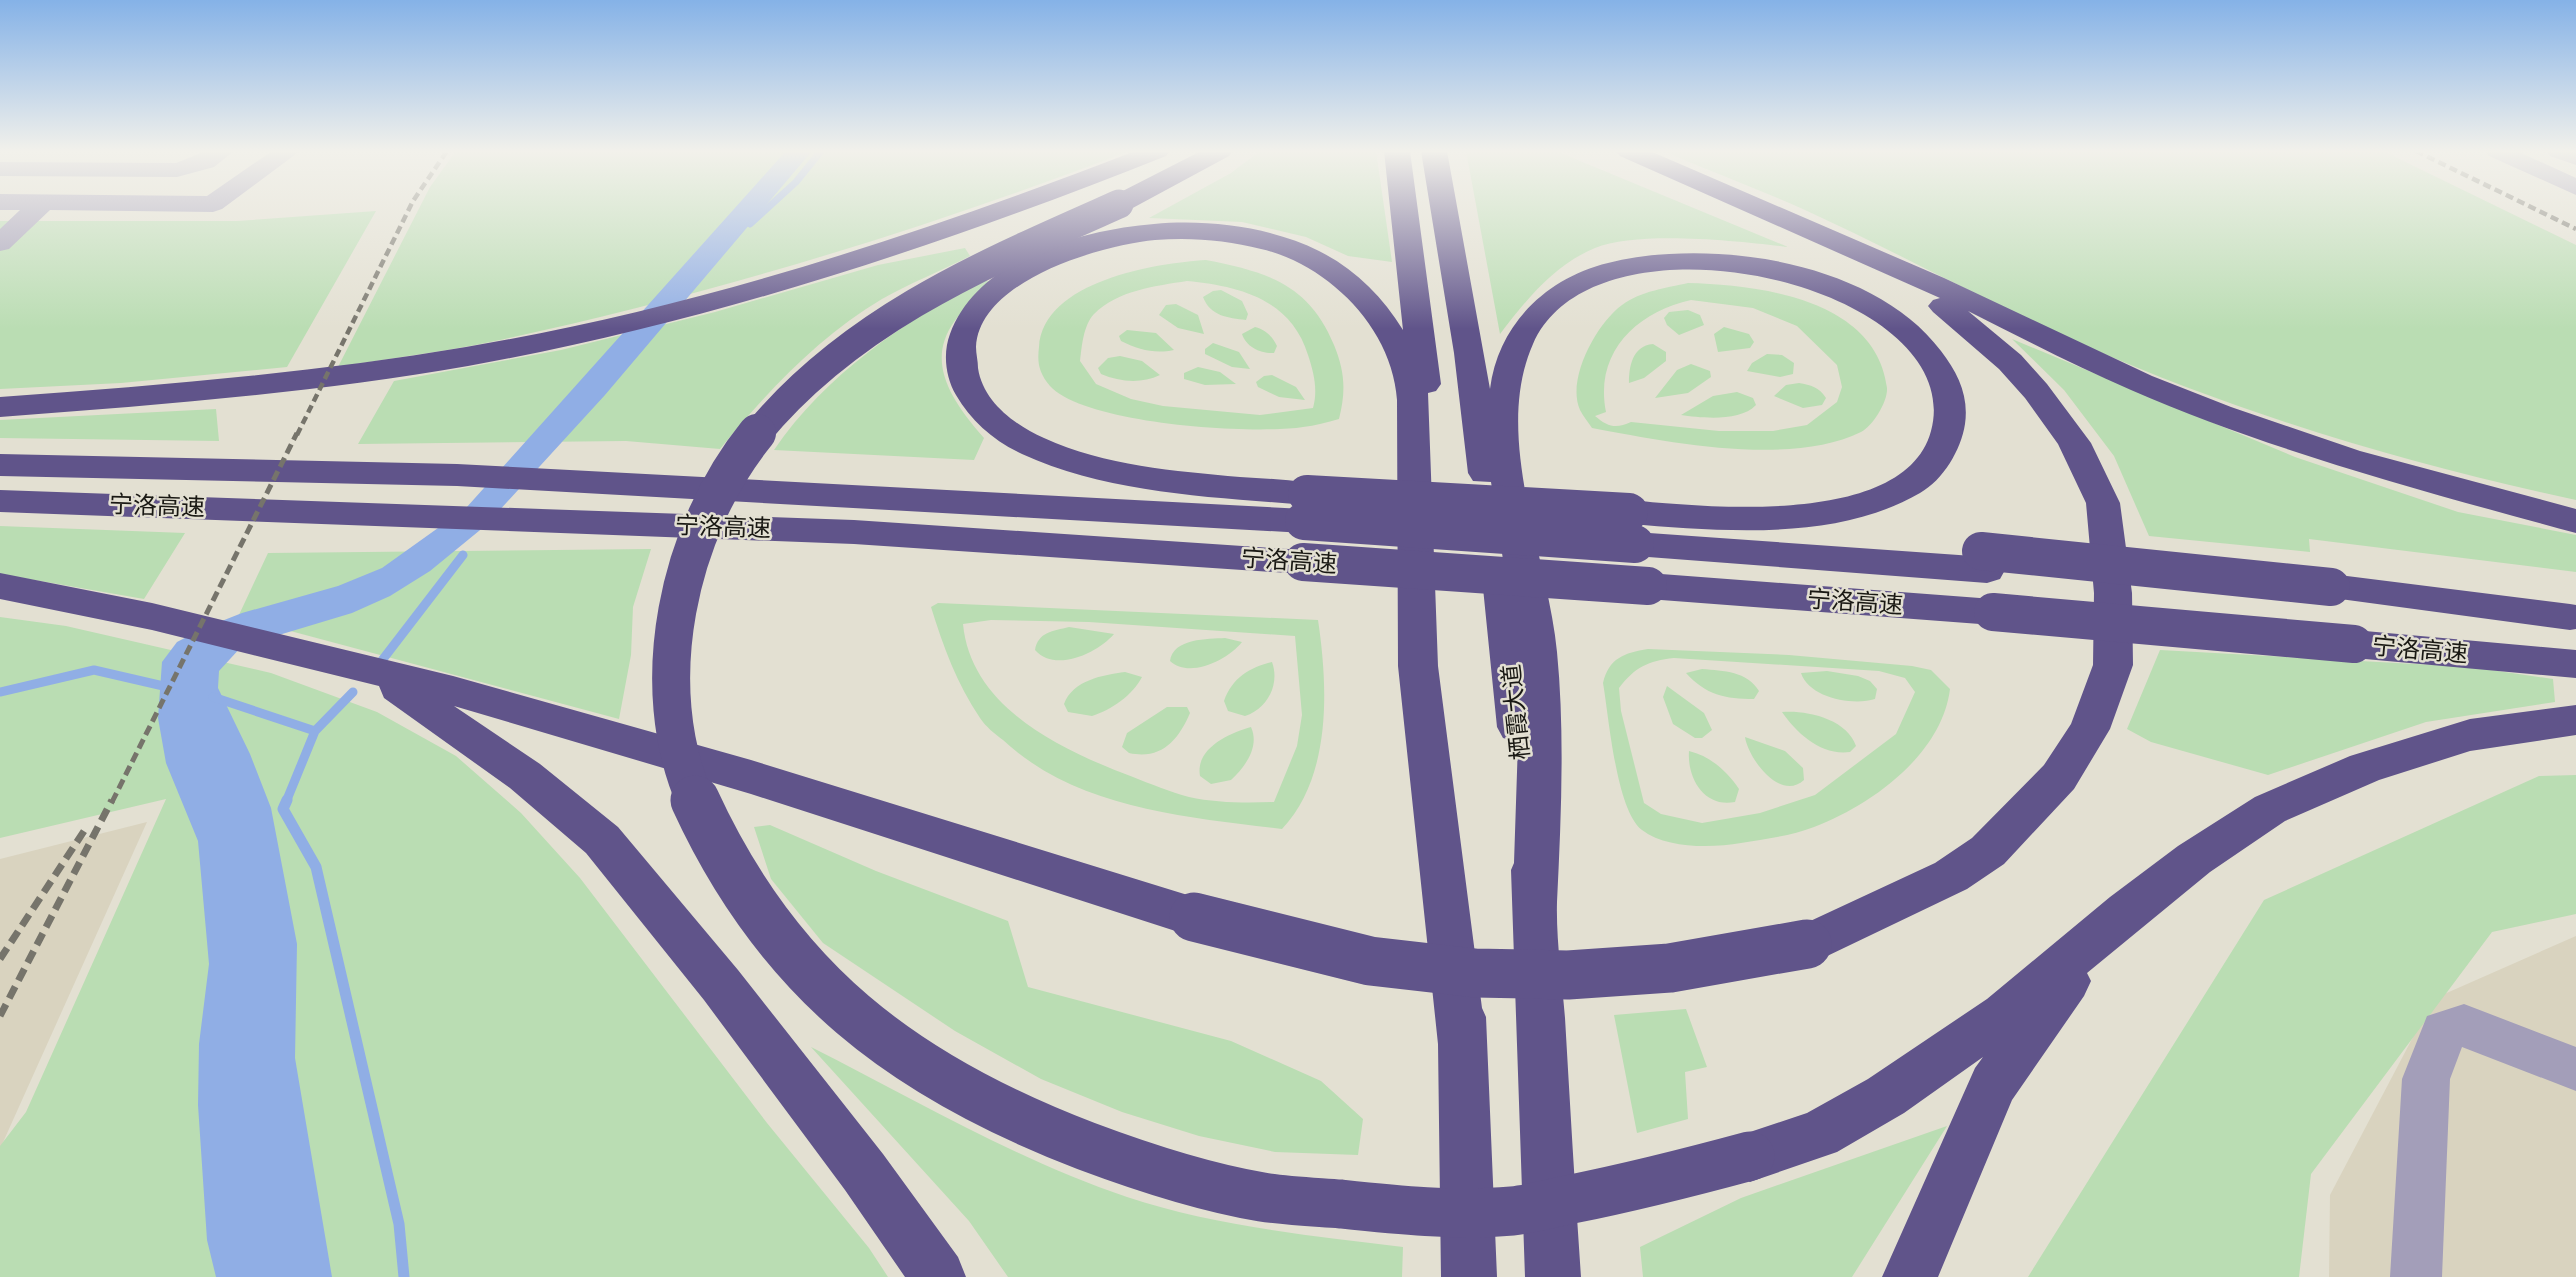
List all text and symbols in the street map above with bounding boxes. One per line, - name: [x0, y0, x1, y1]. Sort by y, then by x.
- street label: 宁洛高速: [109, 490, 205, 522]
- street label: 宁洛高速: [675, 511, 771, 543]
- street label: 宁洛高速: [1240, 544, 1338, 578]
- street label: 宁洛高速: [1806, 585, 1904, 619]
- street label: 宁洛高速: [2371, 632, 2469, 668]
- street label: 栖霞大道: [1497, 663, 1535, 761]

